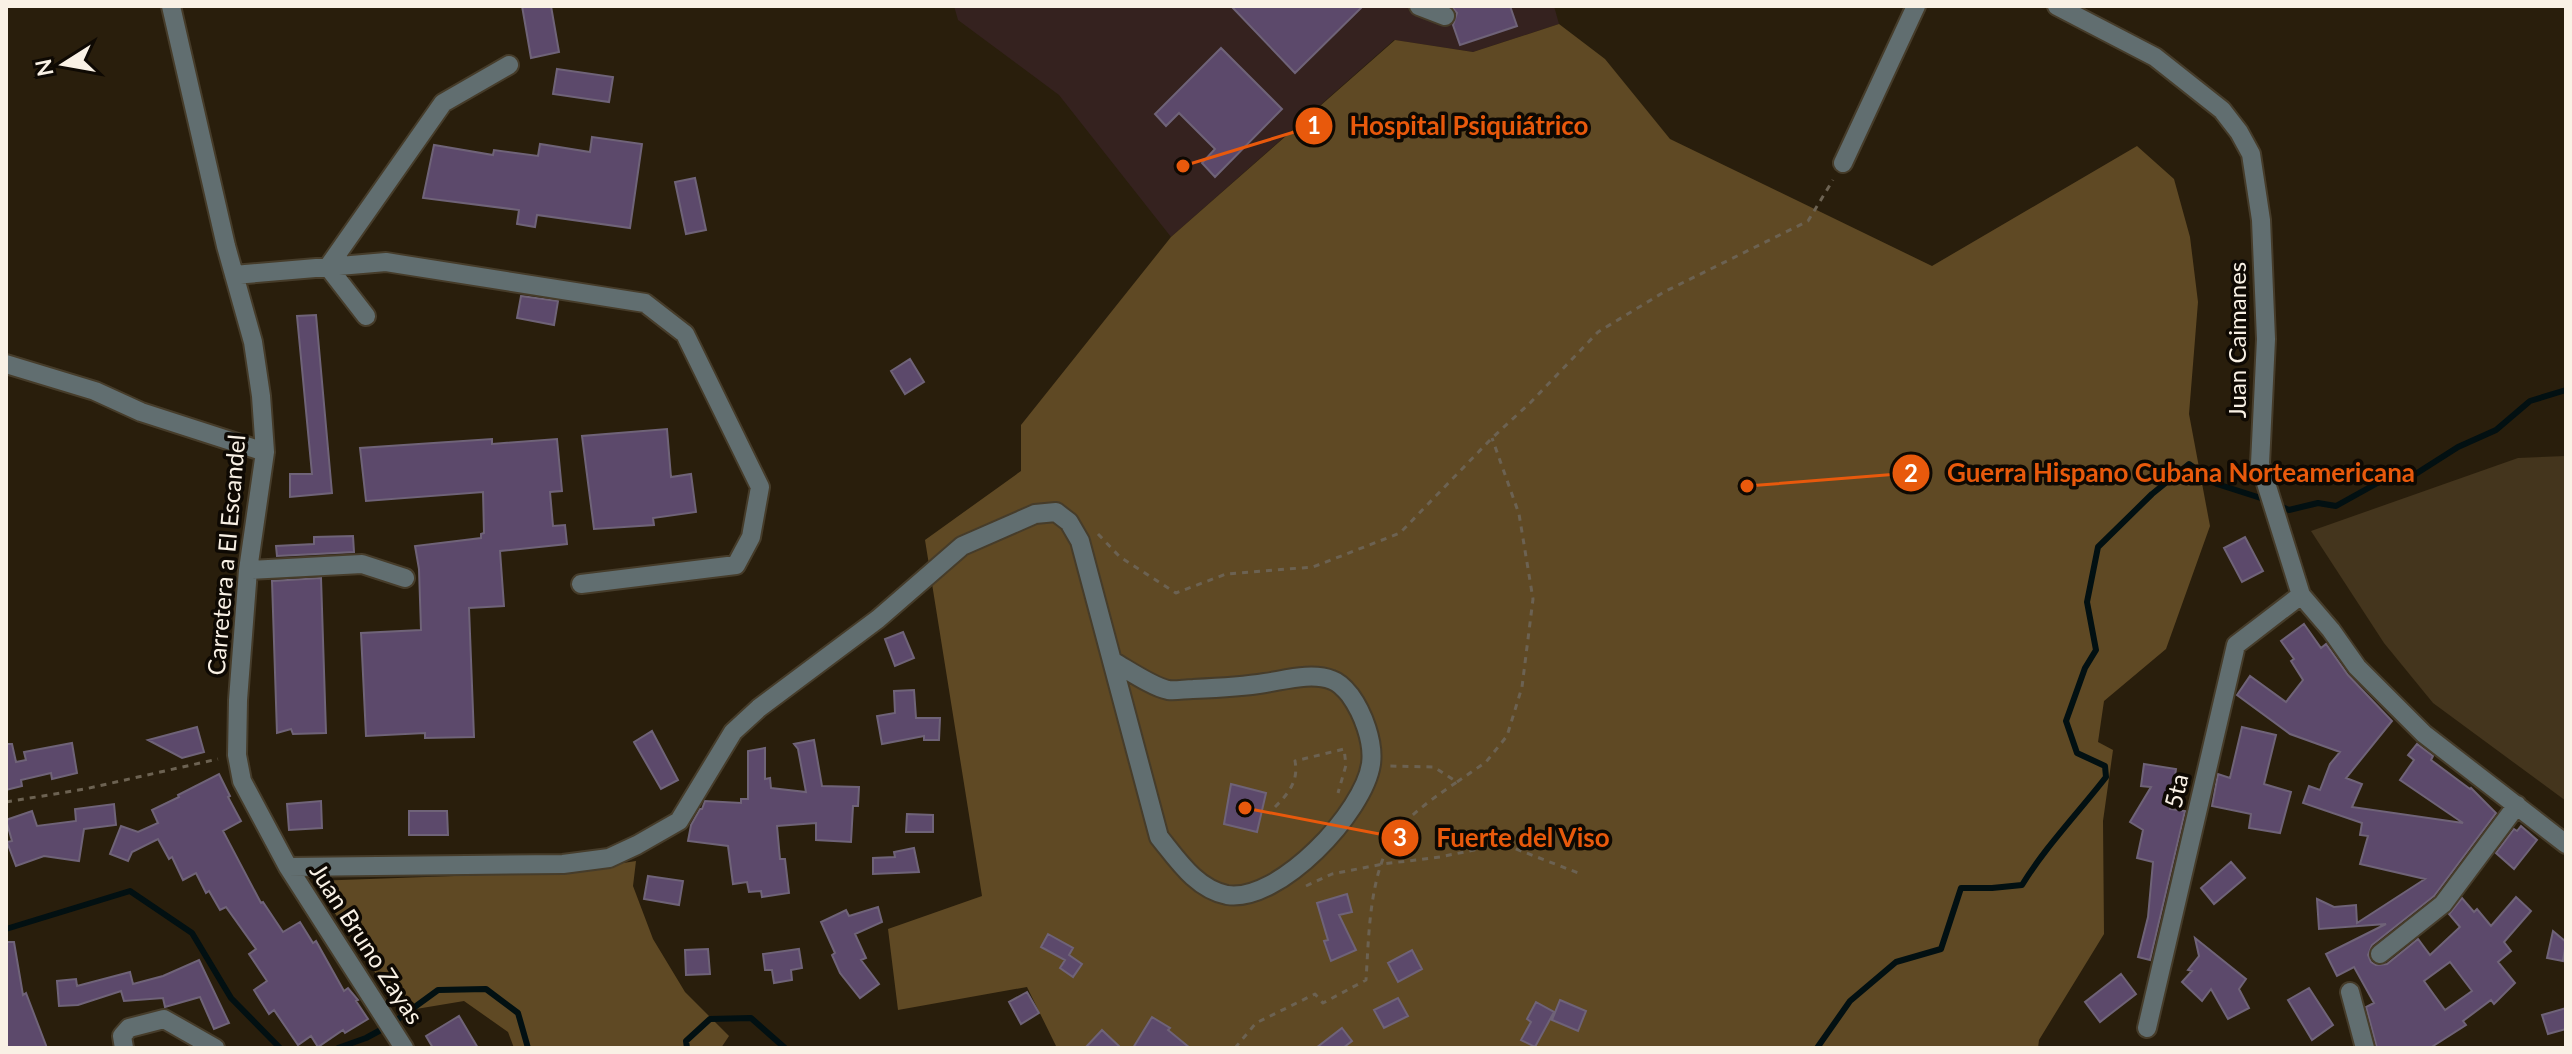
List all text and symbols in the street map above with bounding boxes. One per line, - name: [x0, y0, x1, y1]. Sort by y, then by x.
- north arrow: [24, 24, 104, 104]
- text: N: [29, 57, 59, 79]
- callout: Hospital Psiquiátrico: [1294, 101, 1605, 151]
- text: Hospital Psiquiátrico: [1349, 109, 1589, 141]
- text: 1: [1307, 110, 1321, 139]
- street label: Juan Caimanes: [2222, 262, 2251, 418]
- street label: Carretera a El Escandel: [201, 433, 250, 676]
- callout: Guerra Hispano Cubana Norteamericana: [1891, 448, 2431, 498]
- text: Guerra Hispano Cubana Norteamericana: [1947, 456, 2415, 488]
- text: 2: [1904, 458, 1918, 487]
- street label: 5ta: [2158, 771, 2194, 811]
- callout: Fuerte del Viso: [1380, 813, 1626, 863]
- text: Fuerte del Viso: [1436, 821, 1610, 853]
- text: 3: [1393, 822, 1407, 851]
- street label: Juan Bruno Zayas: [305, 857, 430, 1029]

